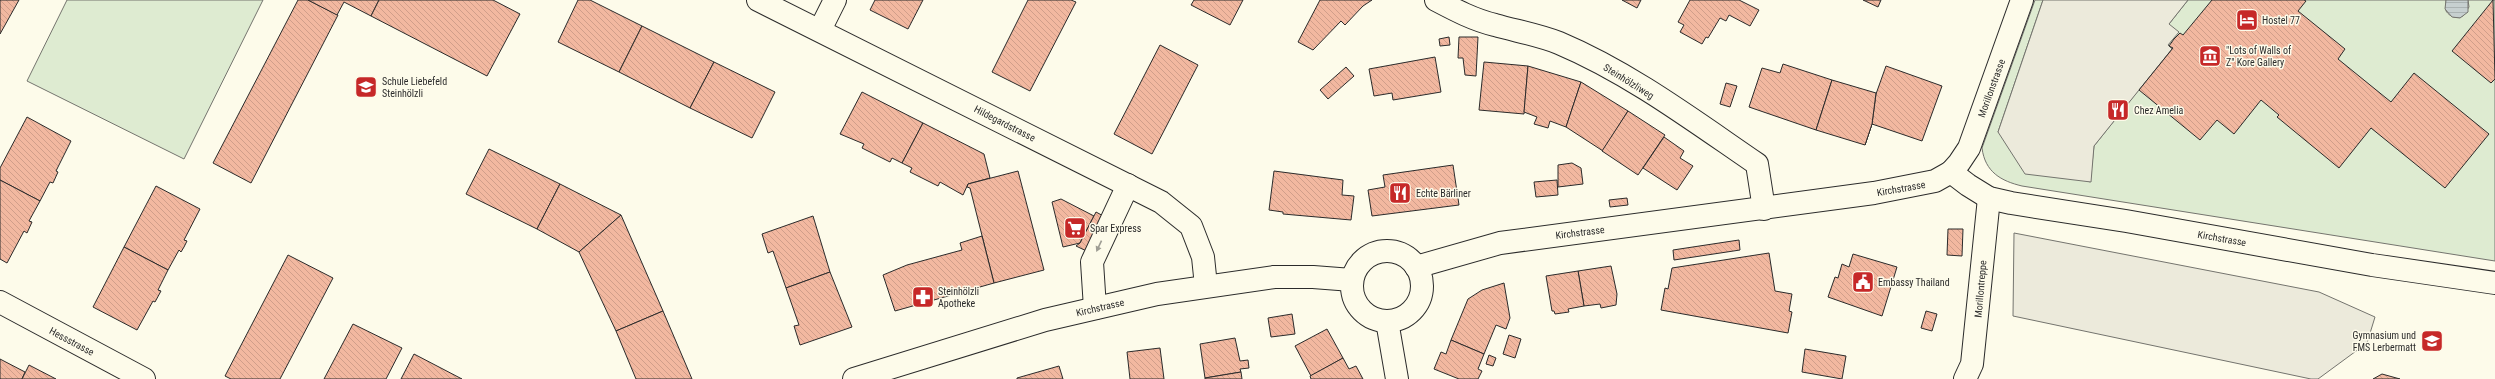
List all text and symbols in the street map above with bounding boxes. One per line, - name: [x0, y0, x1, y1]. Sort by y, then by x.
- hotel icon: Hostel 77: [2234, 7, 2260, 33]
- place label: Hostel 77: [2262, 15, 2300, 26]
- museum icon: "Lots of Walls of Z" Kore Gallery: [2197, 43, 2223, 69]
- place label: "Lots of Walls of Z" Kore Gallery: [2226, 45, 2292, 68]
- street label: Morillonstrasse: [1976, 57, 2007, 119]
- street label: Steinhölzliweg: [1602, 62, 1656, 101]
- school or university icon: Schule Liebefeld Steinhölzli: [353, 74, 379, 100]
- place label: Schule Liebefeld Steinhölzli: [382, 76, 447, 99]
- restaurant icon: Chez Amelia: [2105, 97, 2131, 123]
- street label: Hildegardstrasse: [972, 103, 1037, 144]
- place label: Chez Amelia: [2134, 105, 2183, 116]
- street label: Kirchstrasse: [1876, 179, 1927, 198]
- restaurant icon: Echte Bärliner: [1387, 180, 1413, 206]
- place label: Echte Bärliner: [1416, 188, 1471, 199]
- supermarket icon: Spar Express: [1062, 215, 1088, 241]
- place label: Spar Express: [1090, 223, 1142, 234]
- street label: Kirchstrasse: [1555, 224, 1605, 241]
- street label: Kirchstrasse: [2197, 229, 2247, 248]
- one-way arrow: [1096, 240, 1102, 252]
- street label: Morillontreppe: [1973, 260, 1989, 318]
- public building icon: Embassy Thailand: [1850, 269, 1876, 295]
- place label: Embassy Thailand: [1878, 277, 1950, 288]
- pharmacy icon: Steinhölzli Apotheke: [910, 284, 936, 310]
- place label: Steinhölzli Apotheke: [938, 286, 979, 309]
- street label: Kirchstrasse: [1075, 297, 1126, 318]
- street label: Hessstrasse: [48, 325, 96, 358]
- school or university icon: Gymnasium und FMS Lerbermatt: [2419, 328, 2445, 354]
- place label: Gymnasium und FMS Lerbermatt: [2353, 330, 2416, 353]

